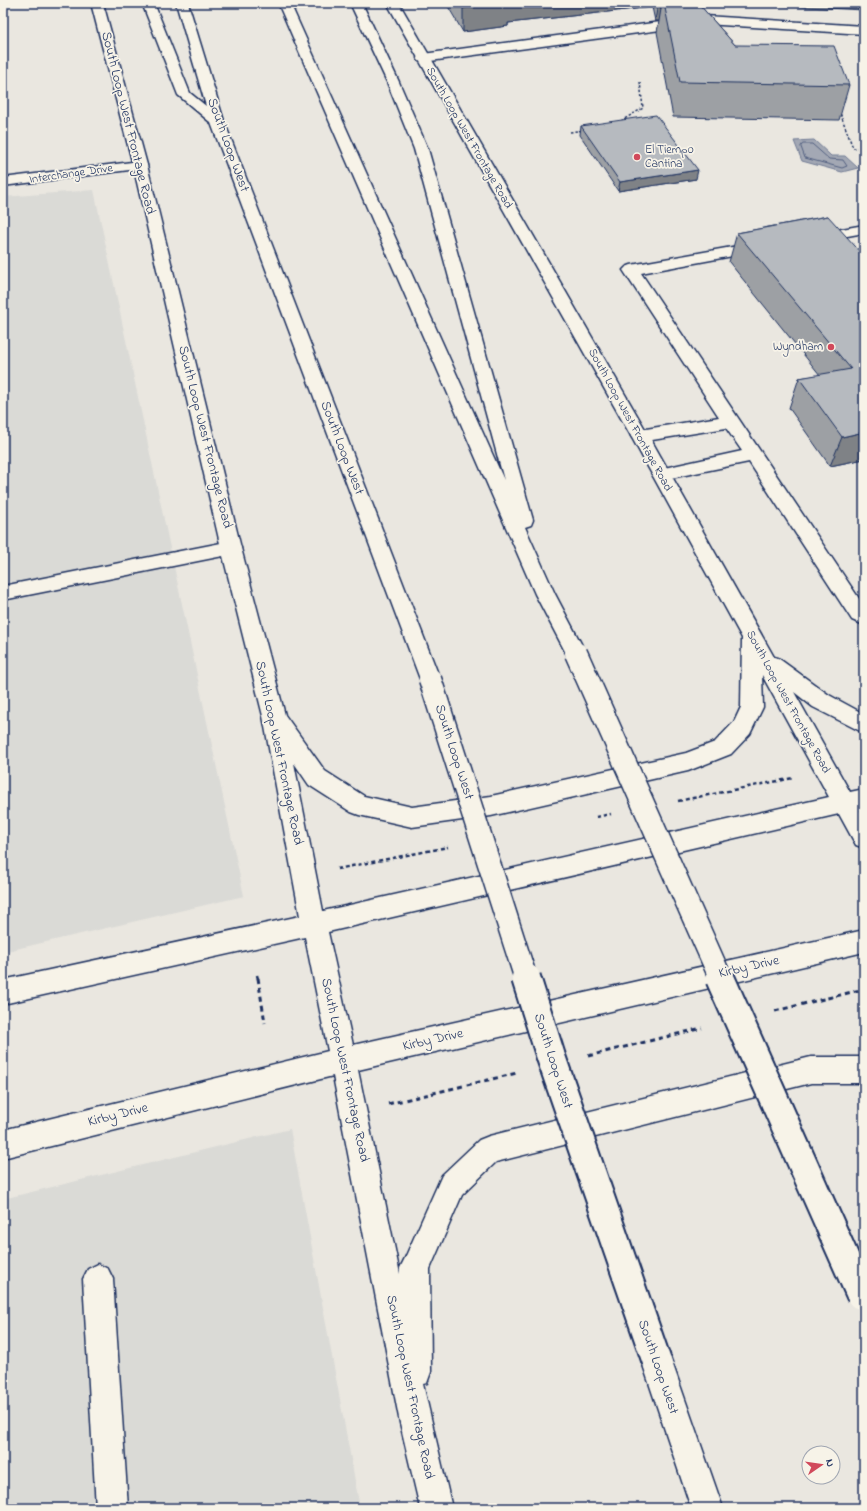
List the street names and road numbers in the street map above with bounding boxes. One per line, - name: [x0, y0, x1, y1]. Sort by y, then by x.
- street label: South Loop West Frontage Road: [94, 29, 161, 217]
- street label: South Loop West Frontage Road: [420, 64, 517, 213]
- street label: South Loop West: [201, 95, 255, 195]
- street label: Interchange Drive: [28, 159, 115, 190]
- street label: South Loop West Frontage Road: [171, 343, 238, 531]
- street label: South Loop West Frontage Road: [582, 345, 677, 495]
- street label: South Loop West: [314, 398, 370, 498]
- street label: South Loop West Frontage Road: [740, 627, 835, 777]
- street label: South Loop West Frontage Road: [248, 659, 309, 847]
- street label: South Loop West: [429, 702, 479, 803]
- street label: Kirby Drive: [717, 950, 782, 985]
- street label: South Loop West Frontage Road: [314, 976, 375, 1164]
- street label: South Loop West: [528, 1011, 578, 1112]
- street label: Kirby Drive: [401, 1023, 466, 1058]
- street label: Kirby Drive: [86, 1097, 151, 1134]
- street label: South Loop West Frontage Road: [379, 1293, 440, 1481]
- street label: South Loop West: [632, 1317, 684, 1417]

